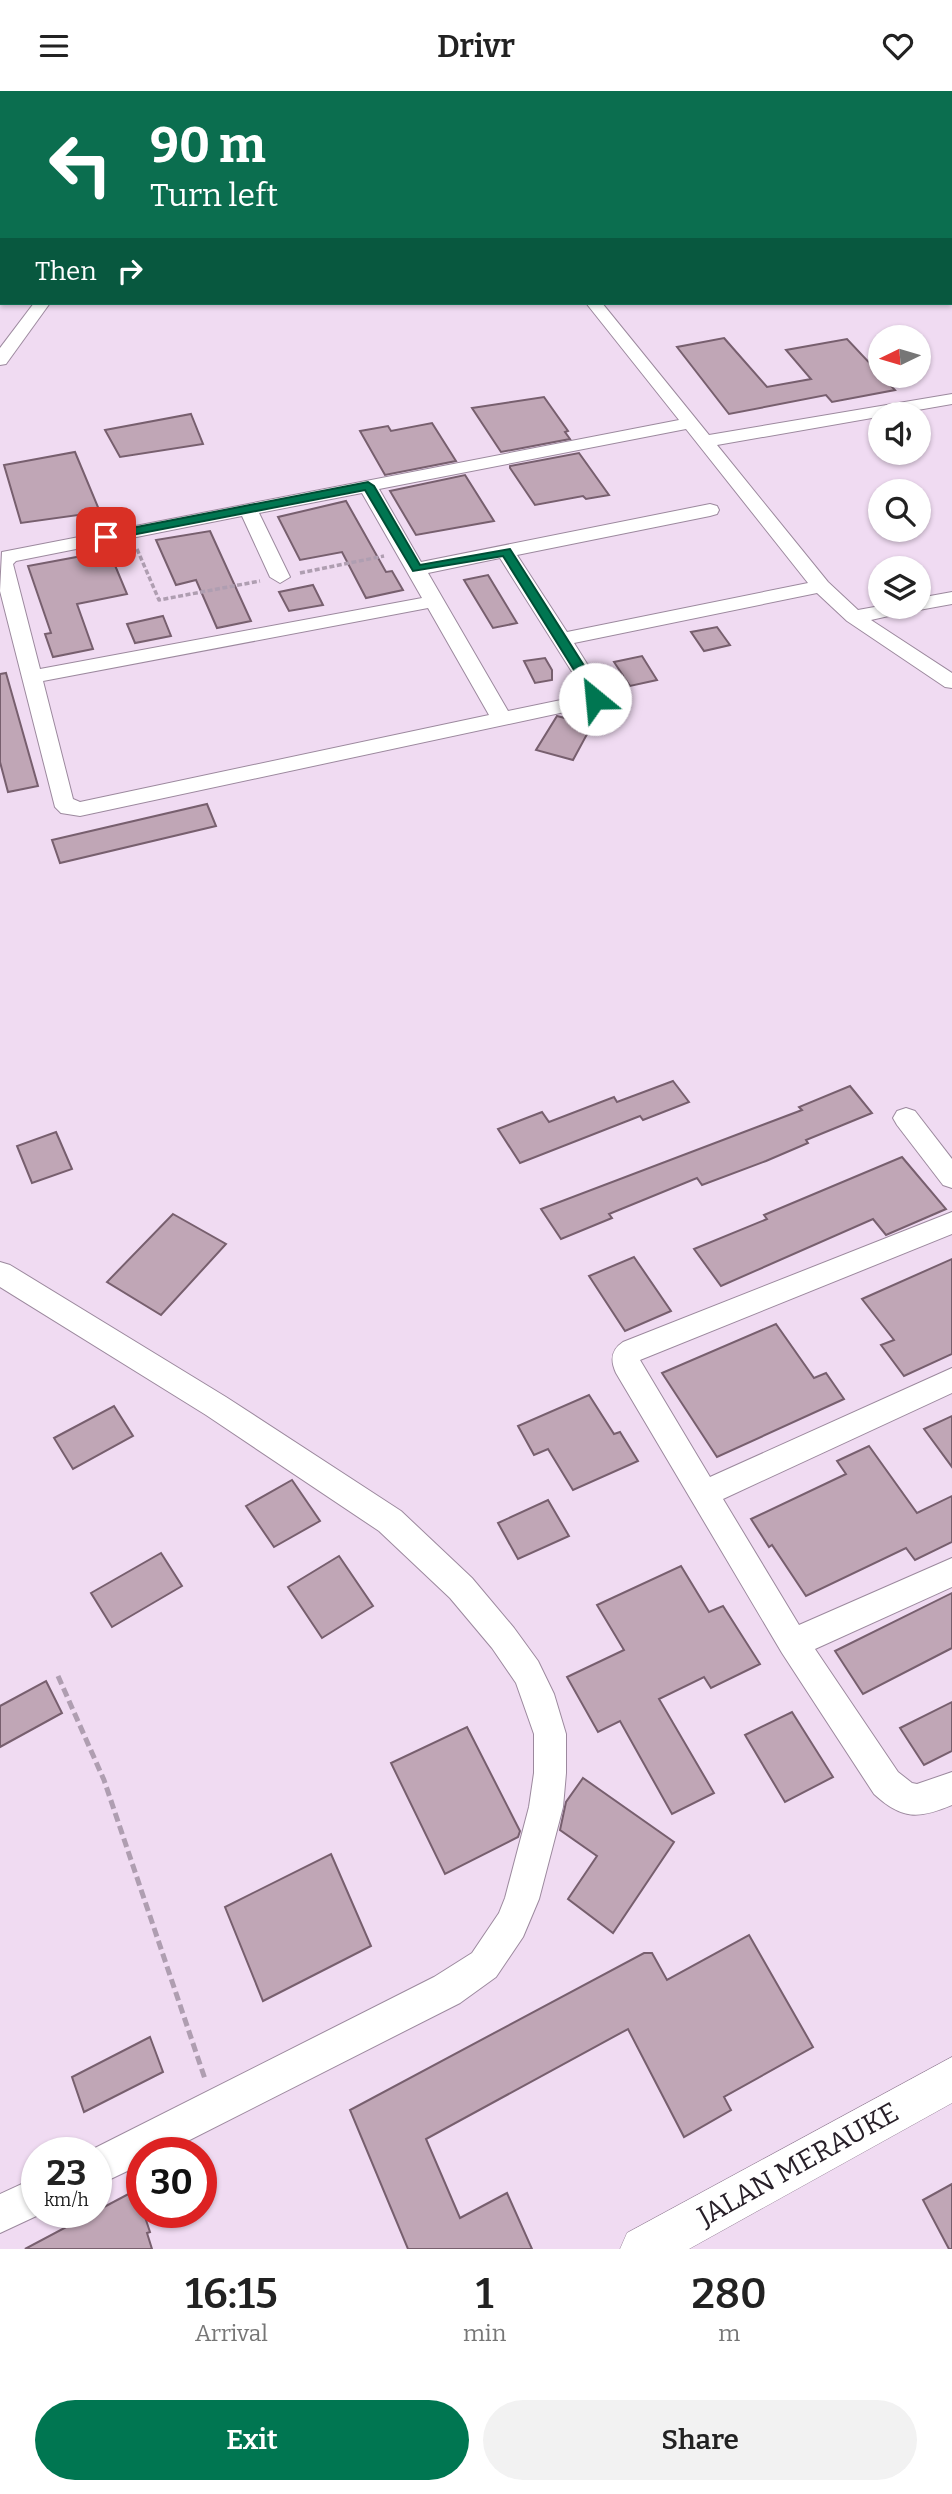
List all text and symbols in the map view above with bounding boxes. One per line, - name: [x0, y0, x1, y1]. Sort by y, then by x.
- icon: menu: [35, 27, 73, 65]
- text: Drivr: [437, 27, 515, 65]
- icon: heart: [879, 27, 917, 65]
- text: 90 m: [150, 116, 266, 175]
- icon: left: [35, 119, 126, 210]
- text: Turn left: [150, 176, 278, 214]
- icon: right: [111, 252, 149, 290]
- text: Then: [35, 256, 97, 287]
- north arrow: [868, 325, 931, 389]
- map controls: [868, 325, 931, 619]
- button: sound: [868, 402, 931, 465]
- button: search: [868, 479, 931, 542]
- pin: [76, 507, 136, 567]
- icon: arrive: [87, 518, 125, 556]
- button: layers: [868, 556, 931, 619]
- position arrow: [558, 662, 632, 736]
- street label: JALAN MERAUKE: [691, 2095, 904, 2233]
- speed limit sign: 30: [126, 2137, 217, 2228]
- text: 23: [47, 2152, 86, 2194]
- text: km/h: [44, 2189, 89, 2211]
- text: 16:15: [185, 2269, 278, 2319]
- text: 1: [476, 2269, 493, 2319]
- text: 280: [691, 2269, 767, 2319]
- text: Arrival: [195, 2319, 268, 2347]
- text: min: [463, 2319, 506, 2347]
- text: m: [718, 2319, 740, 2347]
- button: Exit: [35, 2400, 469, 2480]
- button: Share: [483, 2400, 917, 2480]

